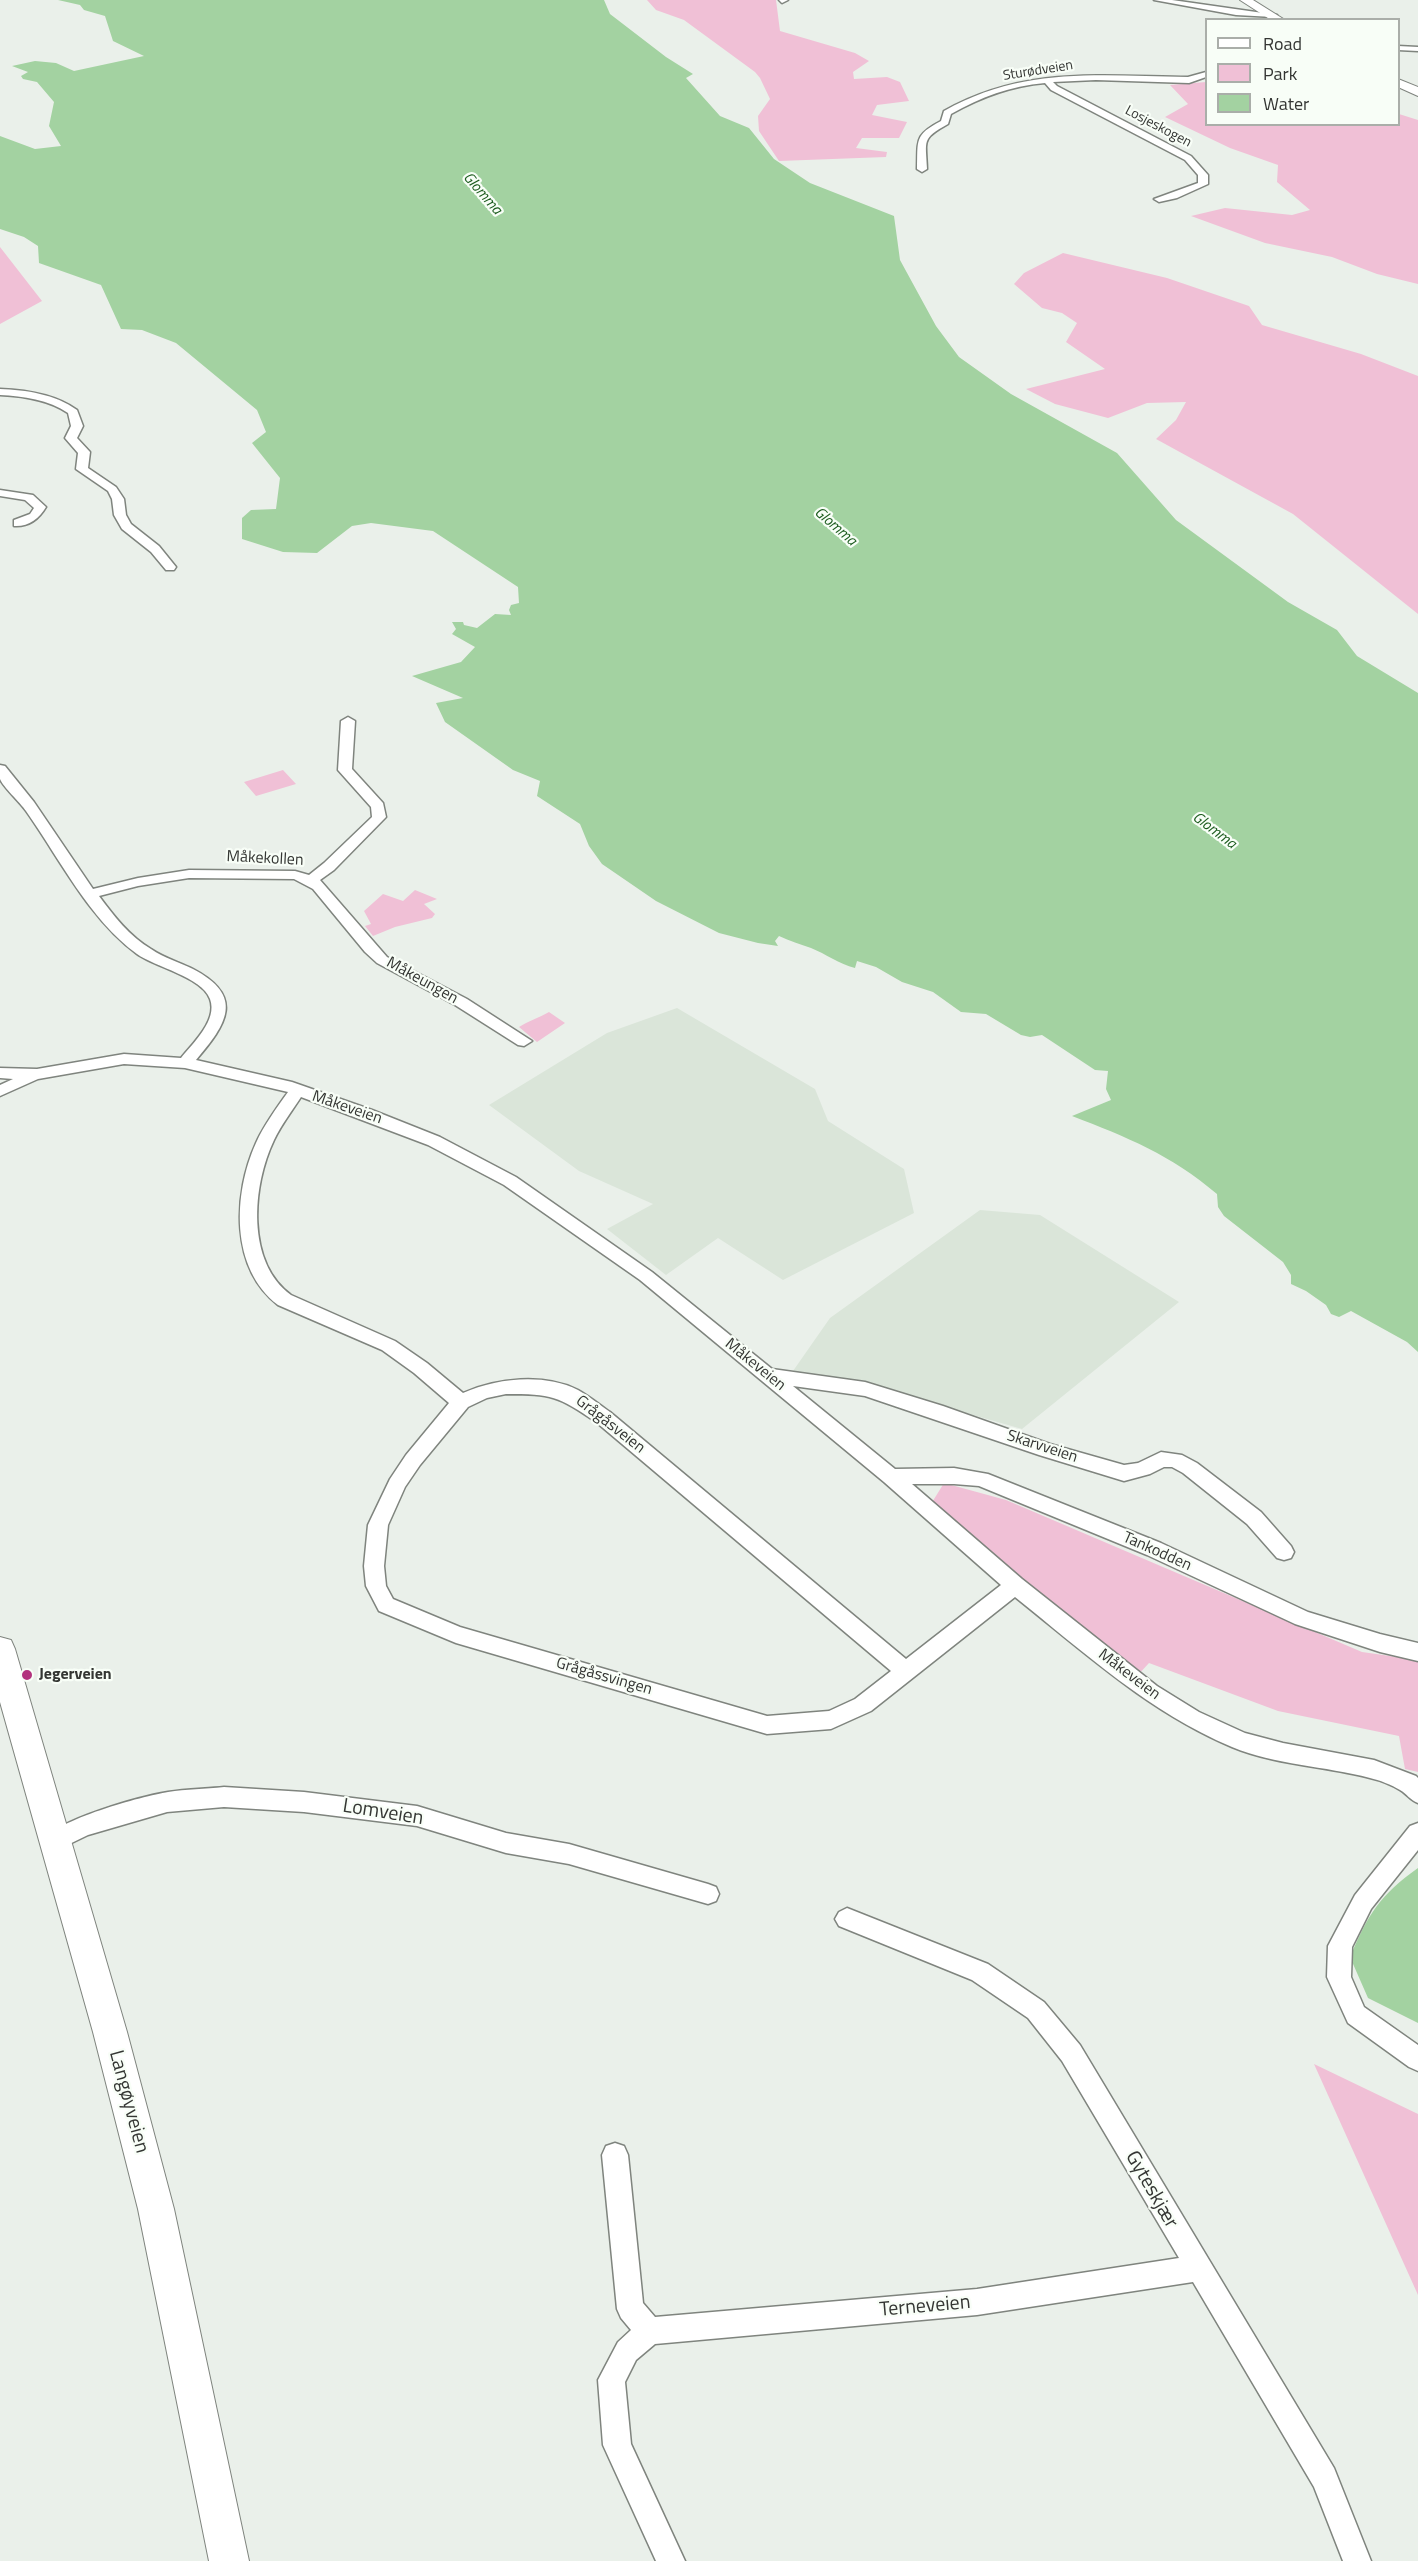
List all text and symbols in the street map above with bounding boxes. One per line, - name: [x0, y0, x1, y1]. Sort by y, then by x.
- legend: [1205, 18, 1400, 126]
- text: Road: [1263, 30, 1302, 57]
- street label: Sturødveien: [1002, 57, 1074, 85]
- text: Park: [1263, 60, 1297, 87]
- text: Water: [1263, 90, 1309, 117]
- street label: Losjeskogen: [1122, 102, 1194, 152]
- water label: Glomma: [459, 169, 505, 219]
- water label: Glomma: [810, 504, 860, 550]
- water label: Glomma: [1189, 809, 1239, 853]
- street label: Måkekollen: [226, 847, 304, 871]
- street label: Måkeungen: [383, 953, 461, 1009]
- street label: Måkeveien: [310, 1087, 384, 1129]
- street label: Måkeveien: [721, 1335, 789, 1395]
- street label: Grågåsveien: [571, 1392, 649, 1458]
- street label: Skarvveien: [1004, 1427, 1080, 1467]
- street label: Tankodden: [1120, 1528, 1194, 1576]
- street label: Måkeveien: [1094, 1645, 1164, 1705]
- street label: Grågåssvingen: [554, 1654, 654, 1700]
- place label: Jegerveien: [39, 1665, 112, 1685]
- marker: Jegerveien: [20, 1668, 34, 1682]
- street label: Lomveien: [341, 1795, 425, 1831]
- street label: Langøyveien: [103, 2048, 153, 2156]
- street label: Gyteskjær: [1119, 2147, 1183, 2233]
- street label: Terneveien: [879, 2291, 971, 2323]

